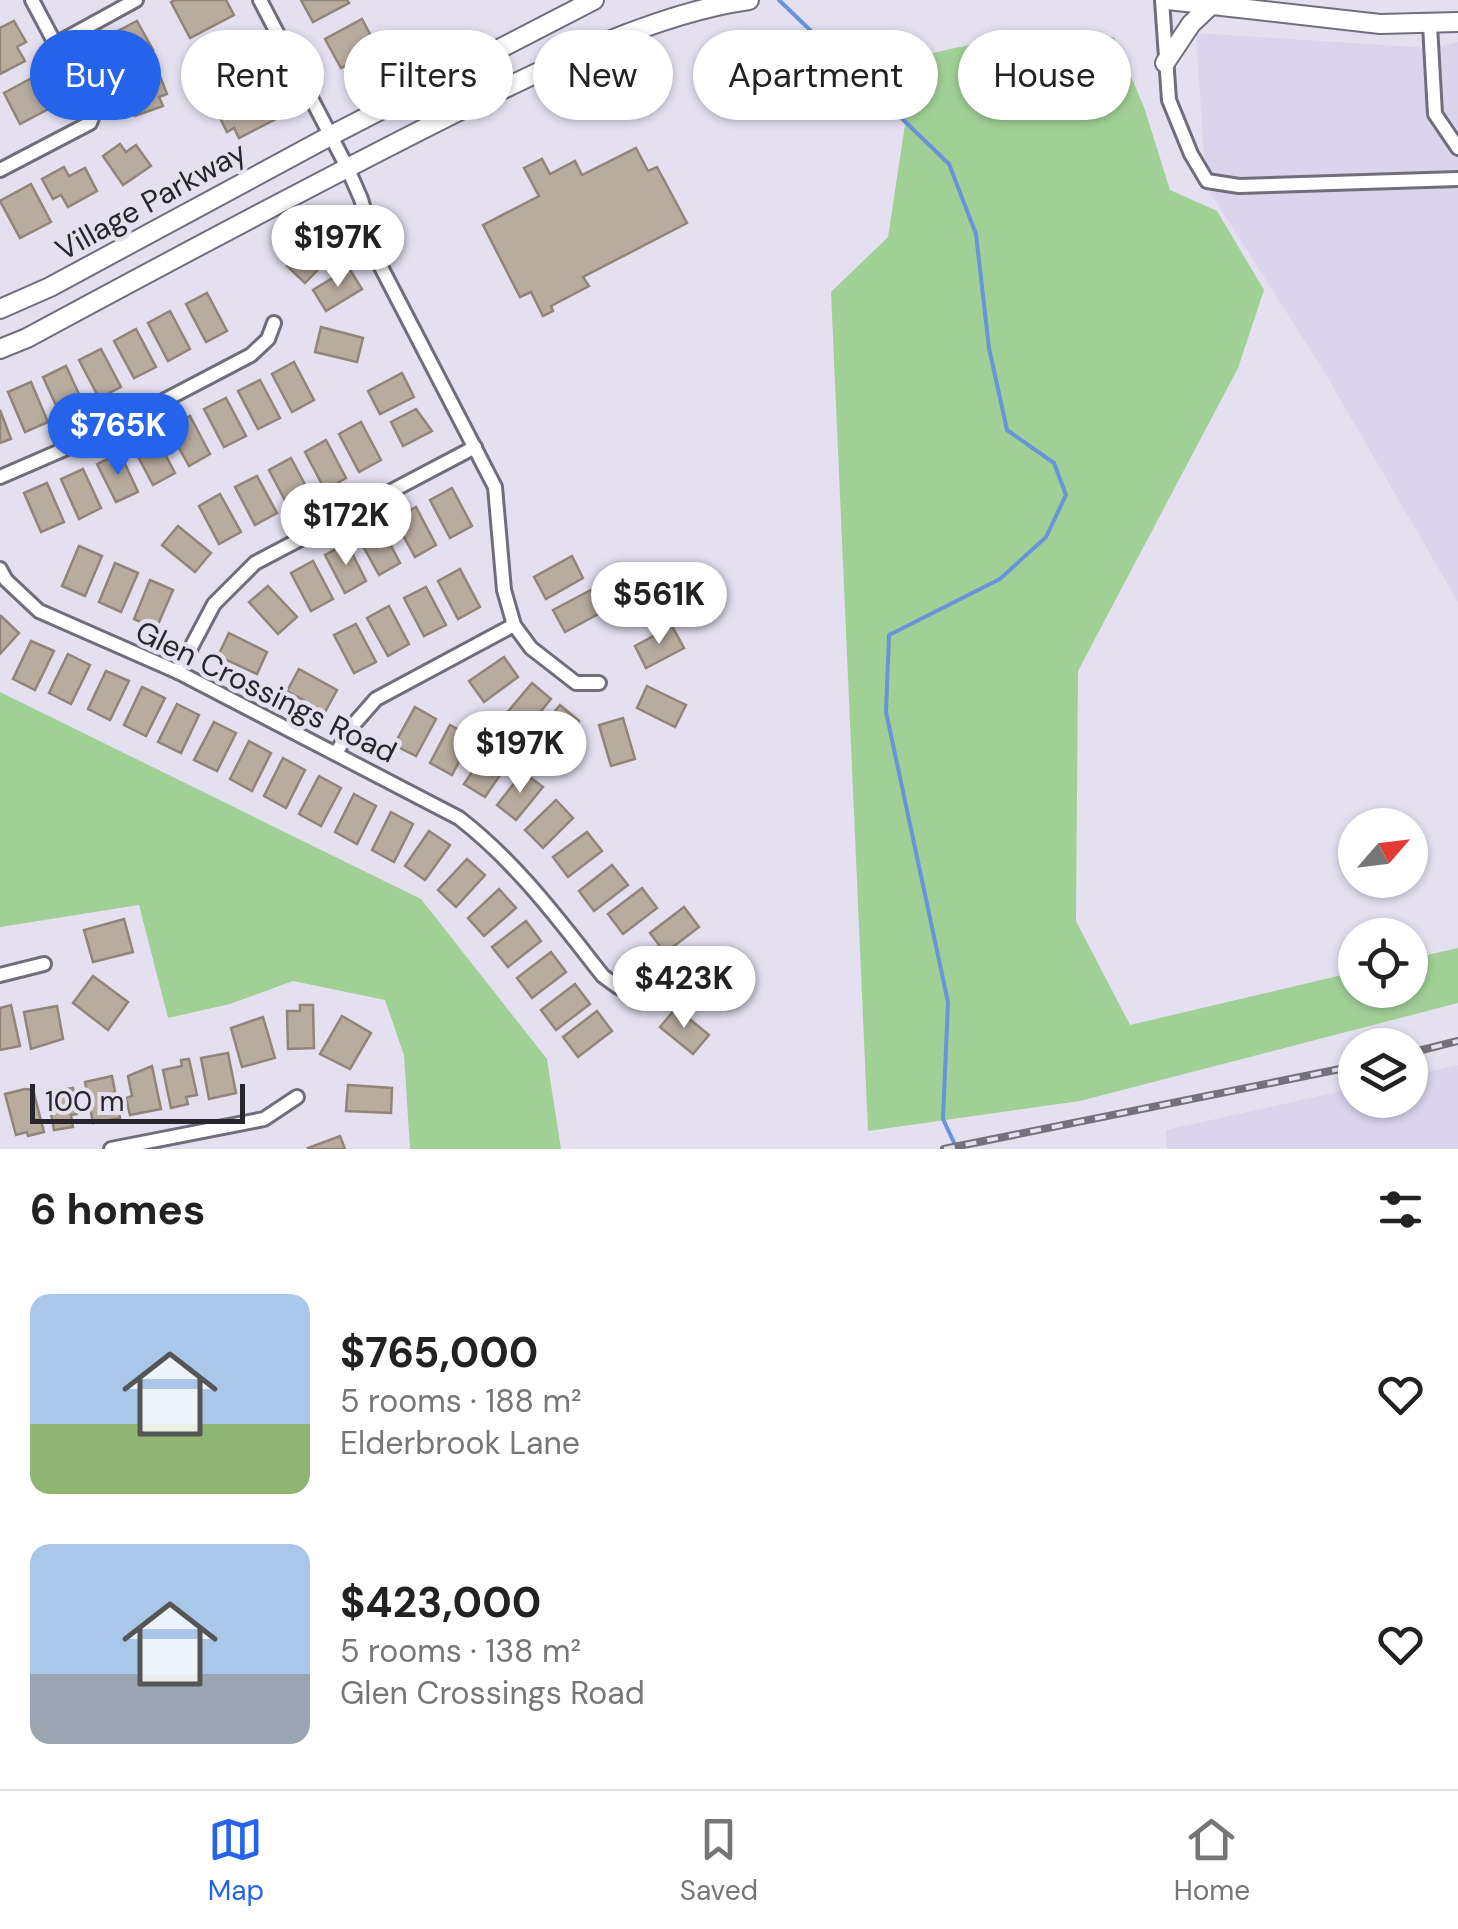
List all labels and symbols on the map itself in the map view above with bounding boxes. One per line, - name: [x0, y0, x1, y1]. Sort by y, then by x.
- street label: Village Parkway: [48, 132, 253, 269]
- pin: $197K: [268, 205, 408, 290]
- pin: $765K: [48, 393, 188, 478]
- pin: $172K: [276, 483, 416, 568]
- pin: $561K: [589, 562, 729, 647]
- street label: Glen Crossings Road: [129, 611, 403, 772]
- pin: $197K: [450, 711, 590, 796]
- north arrow: [1338, 808, 1428, 898]
- pin: $423K: [614, 946, 754, 1031]
- scale bar: [30, 1079, 245, 1124]

